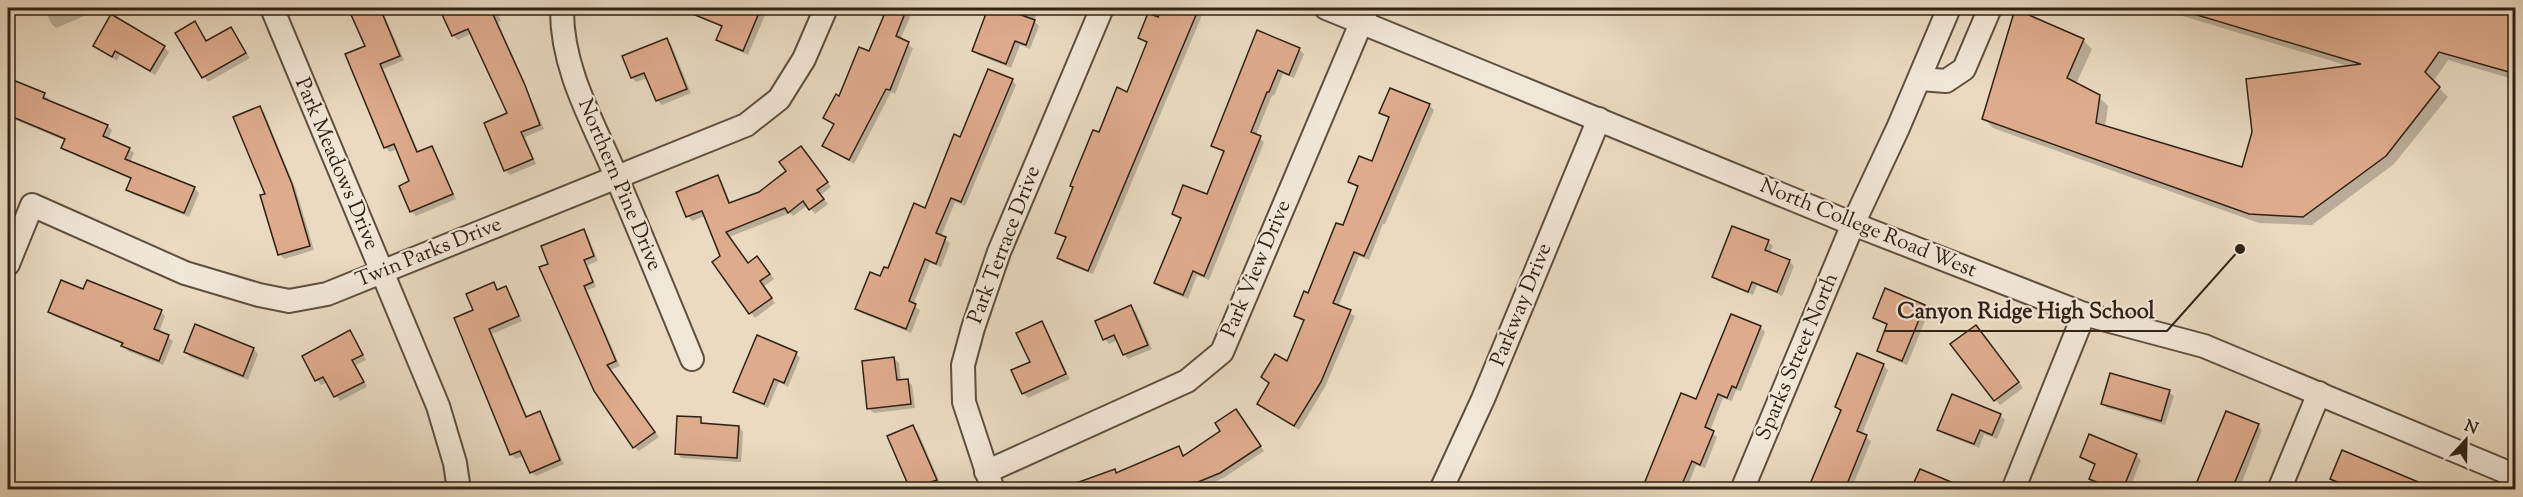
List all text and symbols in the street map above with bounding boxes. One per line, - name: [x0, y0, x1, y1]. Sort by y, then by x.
- street label: Park Meadows Drive: [286, 73, 386, 255]
- street label: Northern Pine Drive: [569, 94, 669, 276]
- street label: Park Terrace Drive: [961, 162, 1049, 328]
- street label: North College Road West: [1755, 172, 1981, 286]
- street label: Park View Drive: [1215, 196, 1299, 342]
- street label: Twin Parks Drive: [352, 210, 506, 296]
- street label: Parkway Drive: [1484, 239, 1560, 371]
- street label: Sparks Street North: [1749, 269, 1847, 445]
- callout: Canyon Ridge High School: [1885, 291, 2167, 331]
- text: Canyon Ridge High School: [1897, 297, 2156, 329]
- north arrow: [2436, 410, 2496, 470]
- text: N: [2460, 415, 2481, 442]

